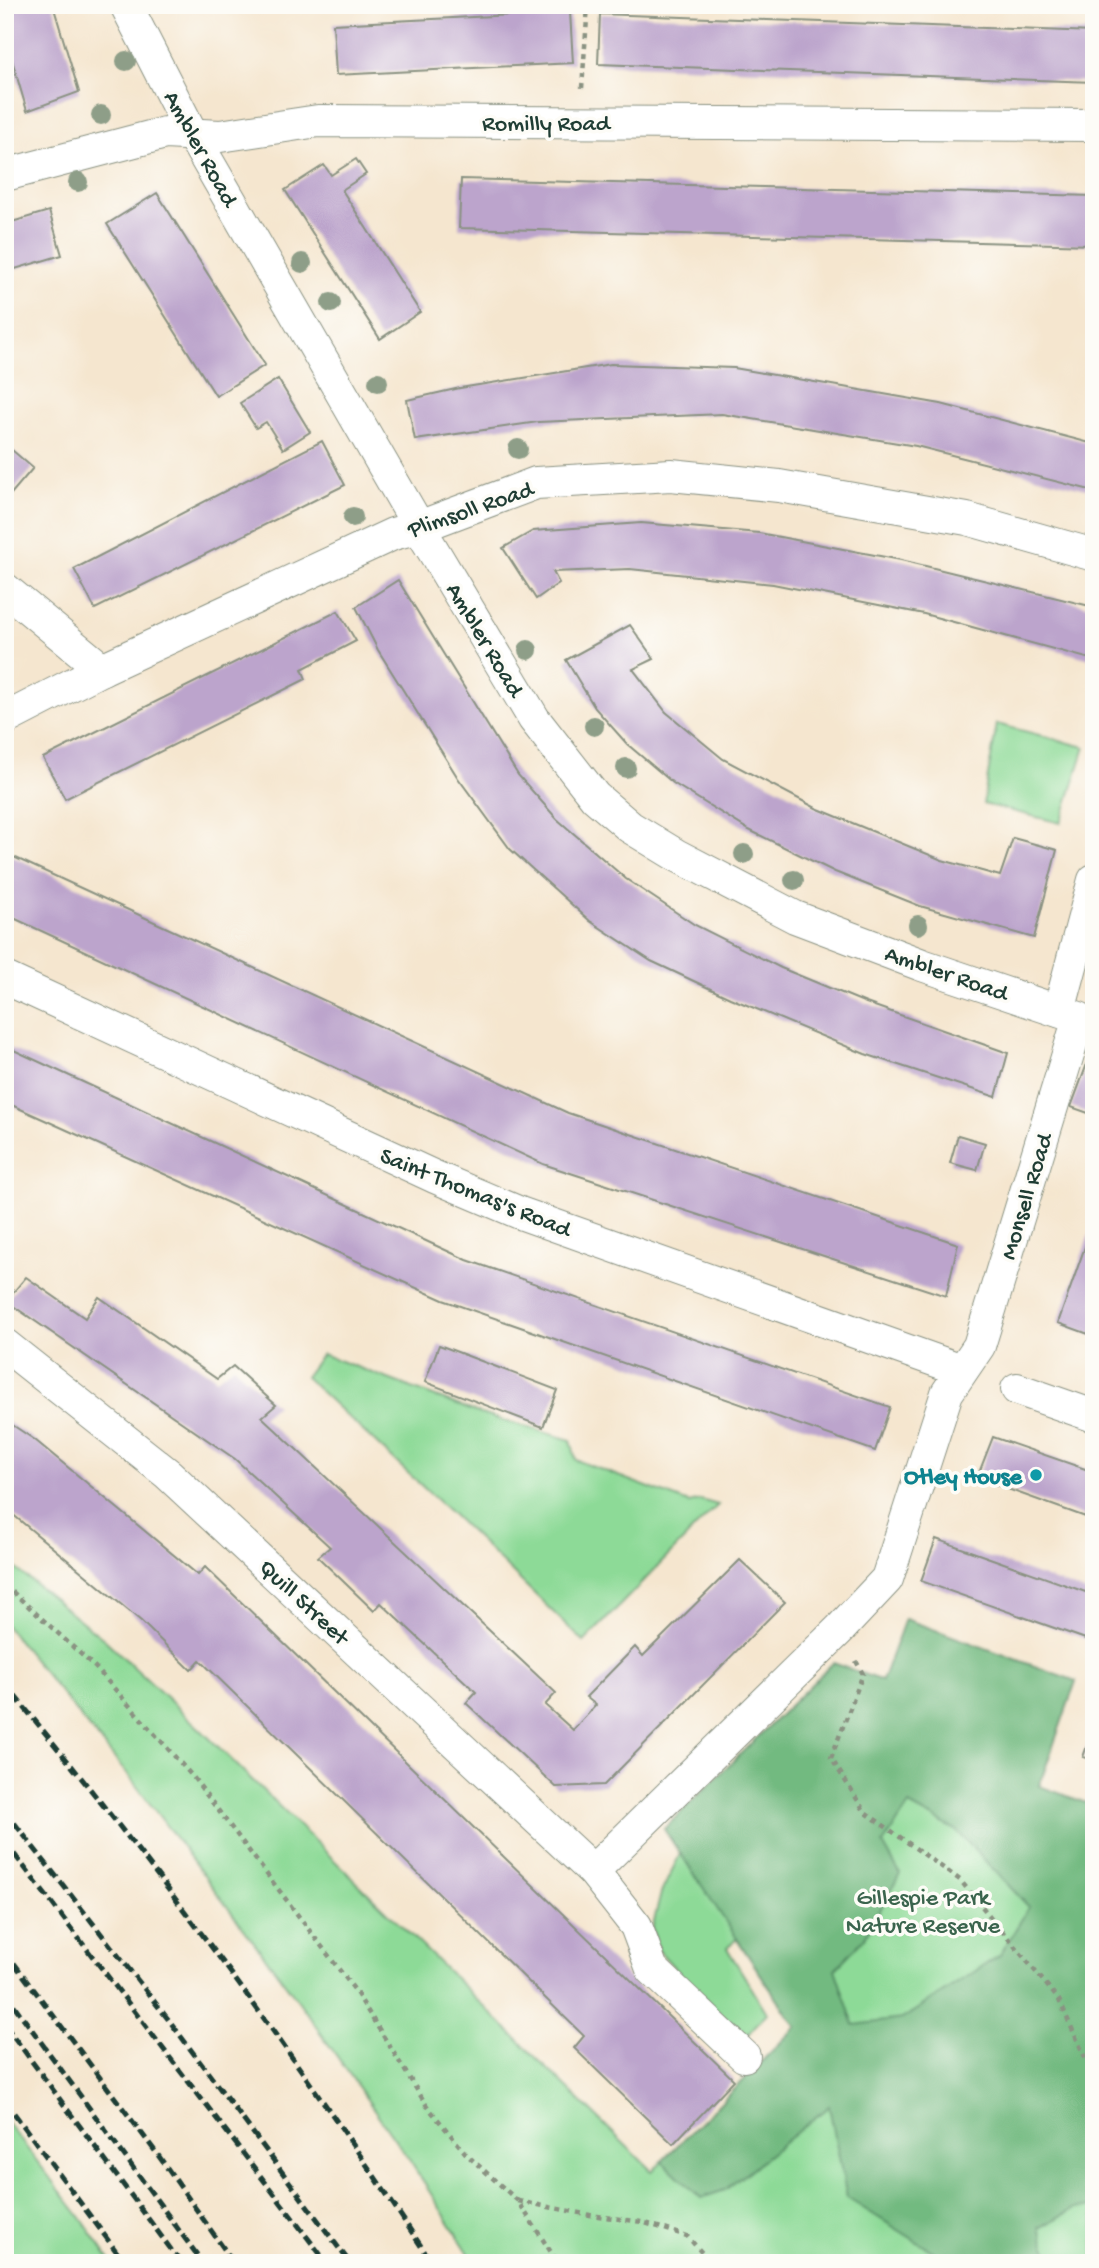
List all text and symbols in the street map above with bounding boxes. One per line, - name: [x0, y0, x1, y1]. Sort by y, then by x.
- street label: Ambler Road: [155, 87, 244, 214]
- street label: Romilly Road: [482, 111, 612, 140]
- street label: Plimsoll Road: [404, 476, 539, 547]
- street label: Ambler Road: [438, 578, 529, 705]
- street label: Ambler Road: [881, 941, 1013, 1011]
- street label: Monsell Road: [995, 1129, 1062, 1264]
- street label: Saint Thomas's Road: [375, 1143, 576, 1247]
- place label: Otley House: [904, 1464, 1024, 1493]
- marker: Otley House: [1028, 1467, 1044, 1483]
- street label: Quill Street: [251, 1554, 355, 1654]
- park label: Gillespie Park Nature Reserve: [846, 1885, 1001, 1942]

